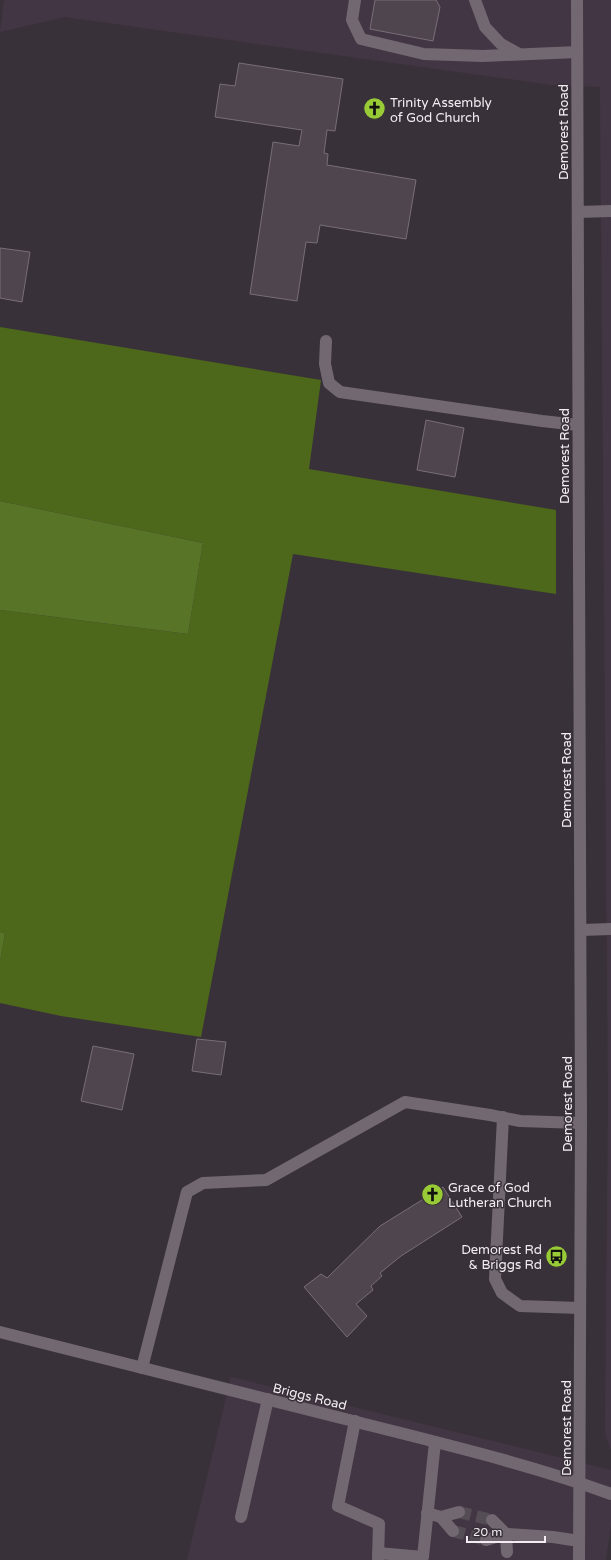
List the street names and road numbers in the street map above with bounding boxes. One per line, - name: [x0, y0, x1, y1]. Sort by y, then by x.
- street label: Demorest Road: [556, 84, 572, 180]
- street label: Demorest Road: [557, 408, 573, 504]
- street label: Demorest Road: [559, 732, 575, 828]
- street label: Demorest Road: [560, 1056, 576, 1152]
- street label: Briggs Road: [271, 1380, 348, 1414]
- street label: Demorest Road: [559, 1380, 575, 1476]

